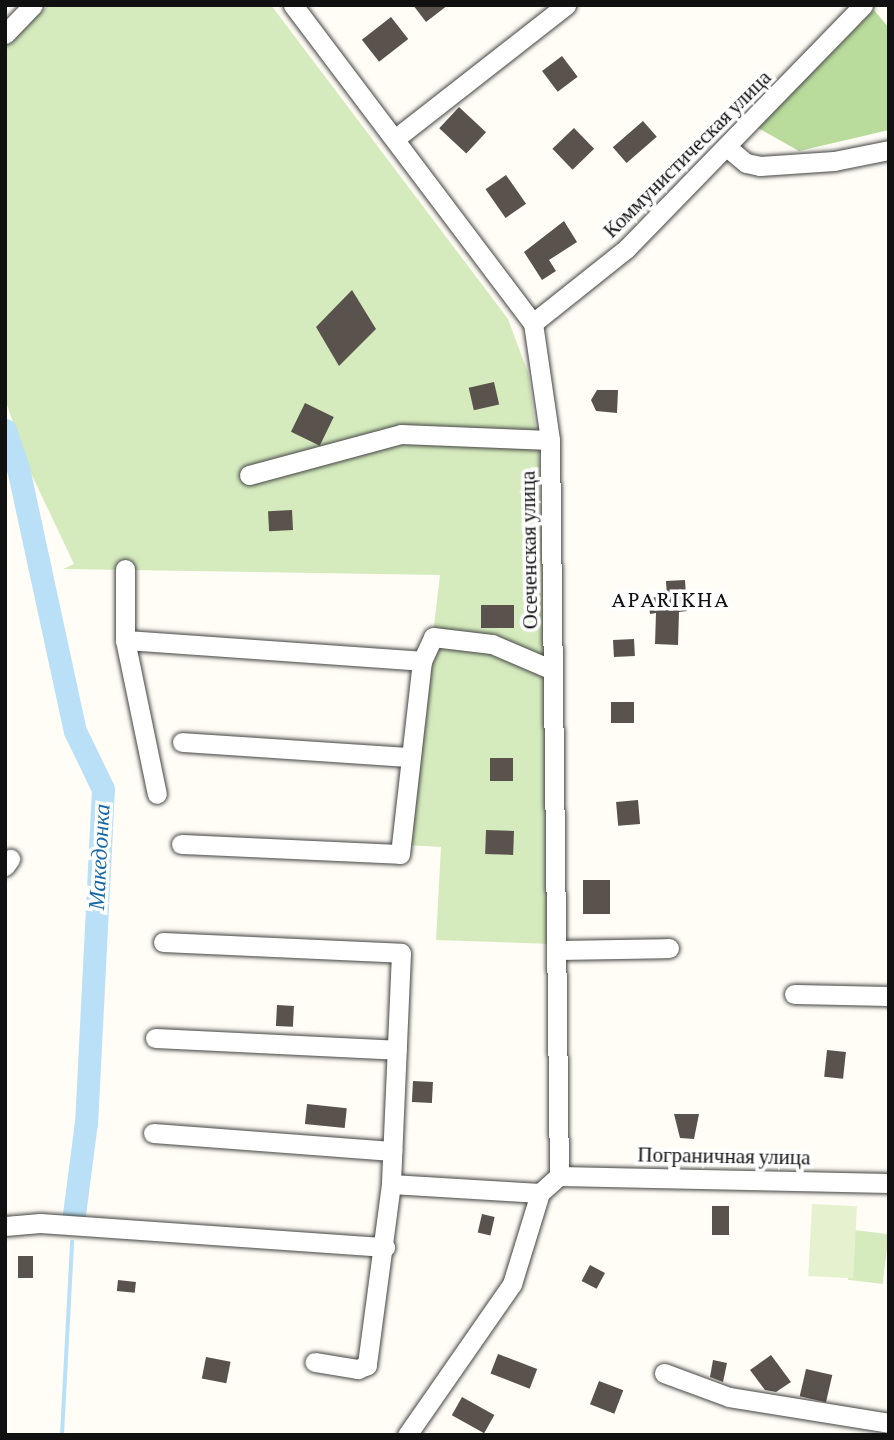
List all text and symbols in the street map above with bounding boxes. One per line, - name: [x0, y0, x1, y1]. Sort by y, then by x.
- street label: Коммунистическая улица: [598, 65, 776, 243]
- street label: Осеченская улица: [515, 470, 543, 630]
- district label: APARIKHA: [613, 585, 729, 613]
- water label: Македонка: [82, 803, 116, 911]
- street label: Пограничная улица: [637, 1142, 811, 1170]

